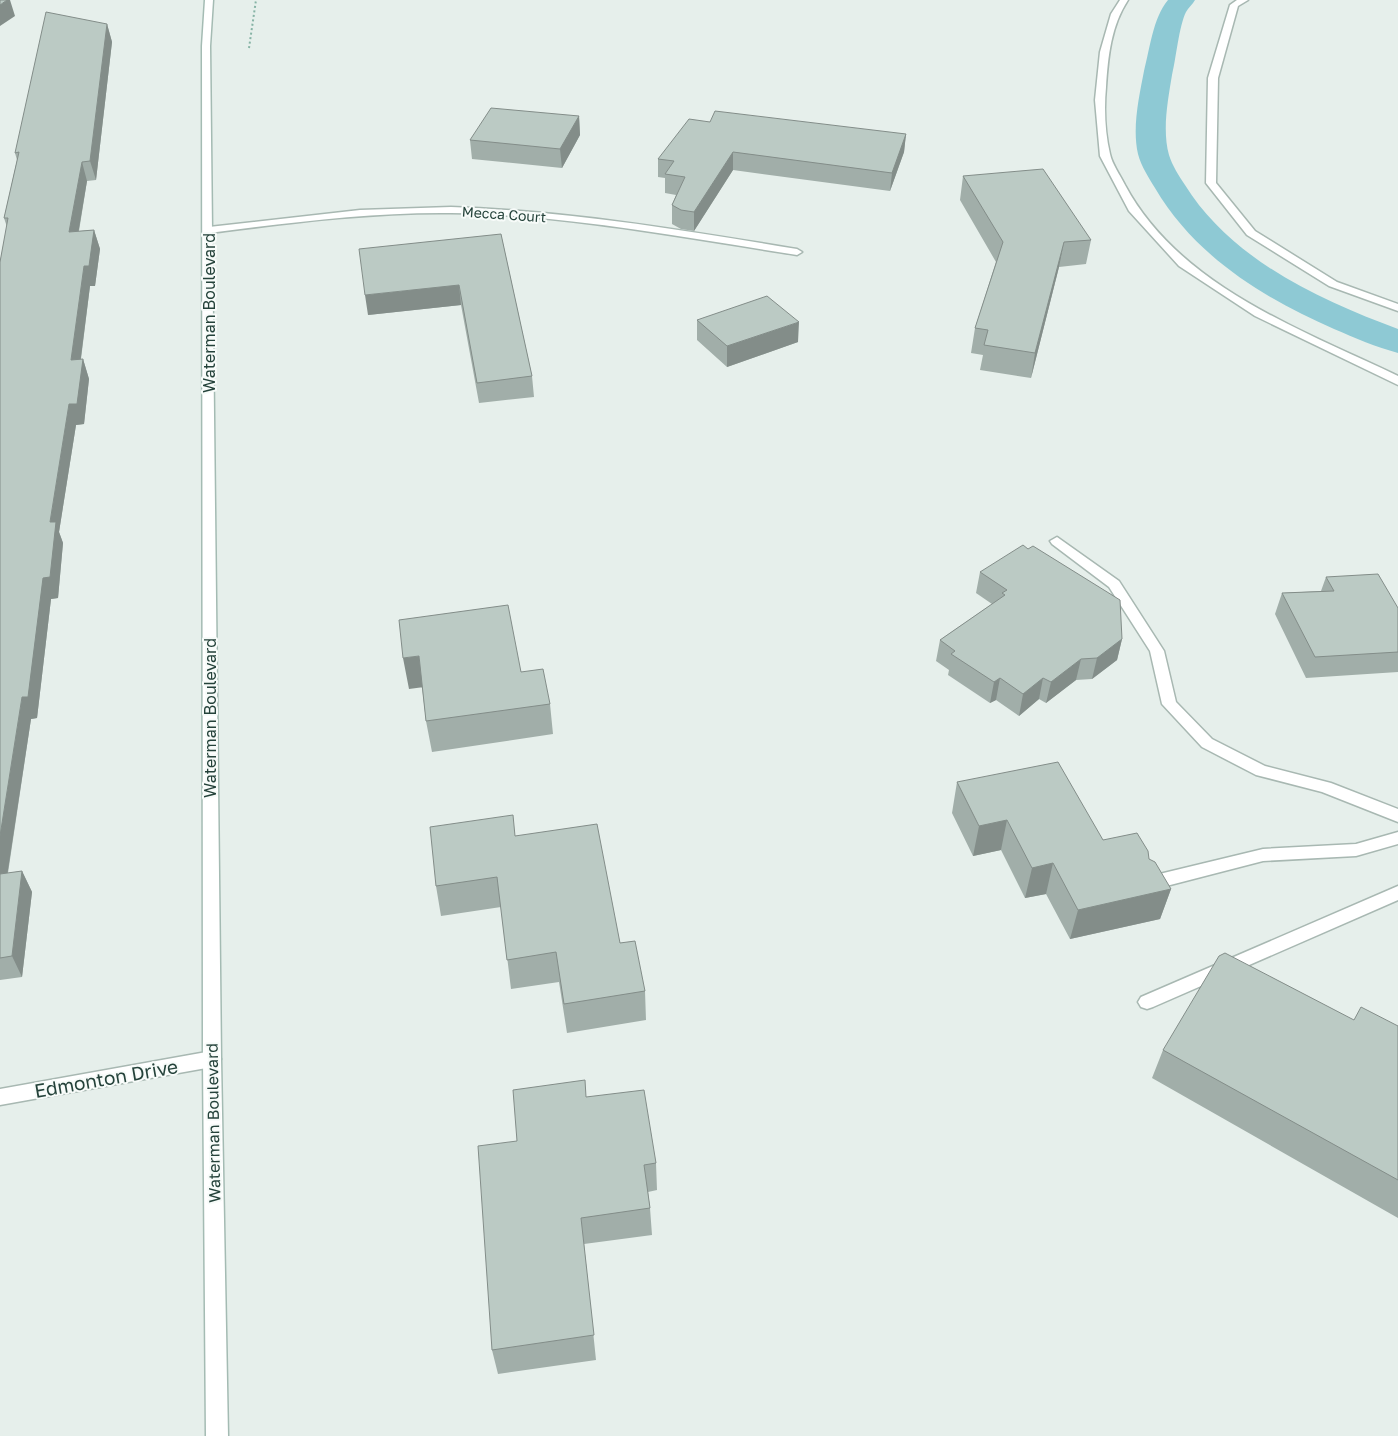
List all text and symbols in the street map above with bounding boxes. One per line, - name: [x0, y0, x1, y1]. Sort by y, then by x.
- street label: Mecca Court: [461, 203, 547, 225]
- street label: Waterman Boulevard: [199, 233, 219, 393]
- street label: Waterman Boulevard: [200, 638, 220, 798]
- street label: Waterman Boulevard: [202, 1043, 224, 1203]
- street label: Edmonton Drive: [32, 1054, 180, 1102]

